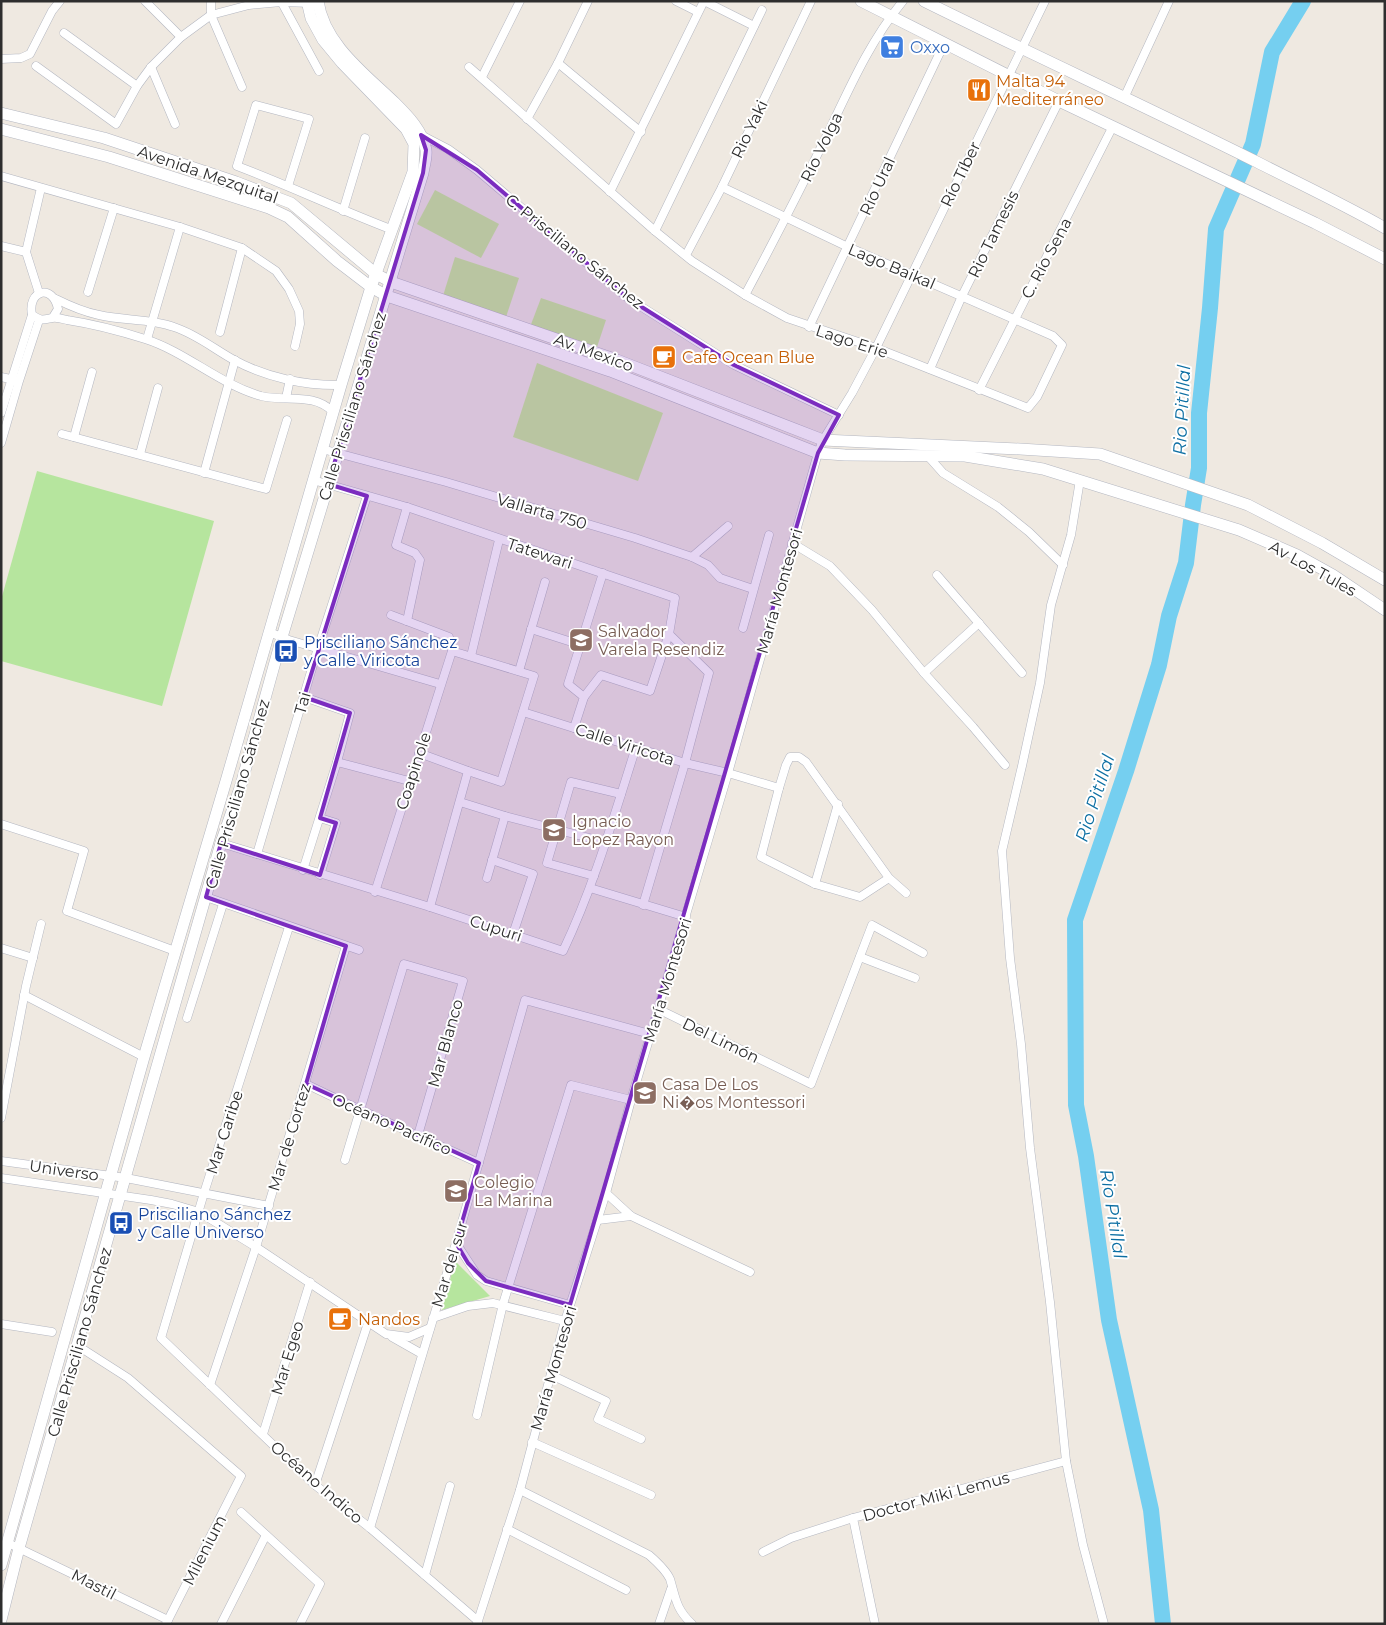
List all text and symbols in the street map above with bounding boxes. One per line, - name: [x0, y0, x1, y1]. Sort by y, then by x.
- supermarket icon: Oxxo: [879, 34, 905, 60]
- place label: Oxxo: [910, 38, 950, 57]
- place label: Malta 94 Mediterráneo: [996, 72, 1104, 109]
- restaurant icon: Malta 94 Mediterráneo: [966, 77, 992, 103]
- street label: Rio Yaki: [727, 97, 772, 161]
- street label: Río Volga: [796, 109, 846, 185]
- street label: Río Tíber: [936, 138, 984, 210]
- street label: Avenida Mezquital: [135, 142, 281, 207]
- street label: Río Ural: [856, 154, 899, 218]
- street label: Rio Tamesis: [964, 187, 1023, 281]
- street label: C. Prisciliano Sánchez: [502, 190, 648, 313]
- street label: C. Río Sena: [1017, 214, 1076, 302]
- street label: Lago Baikal: [845, 240, 938, 293]
- street label: Calle Prisciliano Sánchez: [315, 309, 390, 503]
- street label: Lago Erie: [813, 321, 890, 362]
- street label: Av. Mexico: [551, 329, 636, 376]
- cafe icon: Cafe Ocean Blue: [651, 344, 677, 370]
- place label: Cafe Ocean Blue: [682, 348, 815, 367]
- water label: Rio Pitillal: [1169, 364, 1195, 456]
- street label: Vallarta 750: [495, 490, 589, 533]
- street label: María Montesori: [753, 526, 806, 656]
- street label: Tatewari: [505, 534, 575, 573]
- street label: Av Los Tules: [1266, 537, 1360, 600]
- place label: Salvador Varela Resendiz: [598, 622, 724, 659]
- school or university icon: Salvador Varela Resendiz: [568, 627, 594, 653]
- place label: Prisciliano Sánchez y Calle Viricota: [303, 633, 457, 670]
- bus stop icon: Prisciliano Sánchez y Calle Viricota: [273, 638, 299, 664]
- street label: Tai: [290, 690, 315, 717]
- street label: Calle Prisciliano Sánchez: [201, 697, 274, 891]
- street label: Calle Viricota: [573, 719, 677, 769]
- street label: Coapinole: [392, 730, 435, 812]
- water label: Rio Pitillal: [1071, 751, 1119, 844]
- place label: Ignacio Lopez Rayon: [572, 812, 674, 849]
- school or university icon: Ignacio Lopez Rayon: [541, 817, 567, 843]
- street label: Cupuri: [467, 911, 524, 946]
- street label: María Montesori: [639, 916, 695, 1045]
- street label: Mar Blanco: [424, 997, 467, 1089]
- street label: Del Limón: [679, 1014, 762, 1067]
- place label: Casa De Los Ni�os Montessori: [662, 1075, 806, 1112]
- school or university icon: Casa De Los Ni�os Montessori: [632, 1080, 658, 1106]
- street label: Mar de Cortez: [264, 1081, 315, 1193]
- street label: Mar Caribe: [202, 1088, 247, 1177]
- street label: Océano Pacífico: [329, 1090, 454, 1159]
- street label: Universo: [28, 1156, 100, 1185]
- water label: Rio Pitillal: [1095, 1168, 1131, 1261]
- place label: Colegio La Marina: [474, 1173, 553, 1210]
- school or university icon: Colegio La Marina: [443, 1178, 469, 1204]
- place label: Prisciliano Sánchez y Calle Universo: [137, 1205, 291, 1242]
- bus stop icon: Prisciliano Sánchez y Calle Universo: [108, 1210, 134, 1236]
- street label: Mar del sur: [427, 1219, 472, 1310]
- street label: Calle Prisciliano Sánchez: [43, 1245, 116, 1439]
- street label: María Montesori: [527, 1303, 580, 1433]
- cafe icon: Nandos: [327, 1306, 353, 1332]
- place label: Nandos: [358, 1310, 420, 1329]
- street label: Mar Egeo: [267, 1319, 308, 1398]
- street label: Océano Indico: [267, 1437, 367, 1528]
- street label: Doctor Miki Lemus: [861, 1468, 1012, 1525]
- street label: Milenium: [179, 1512, 230, 1589]
- street label: Mastil: [68, 1565, 119, 1604]

